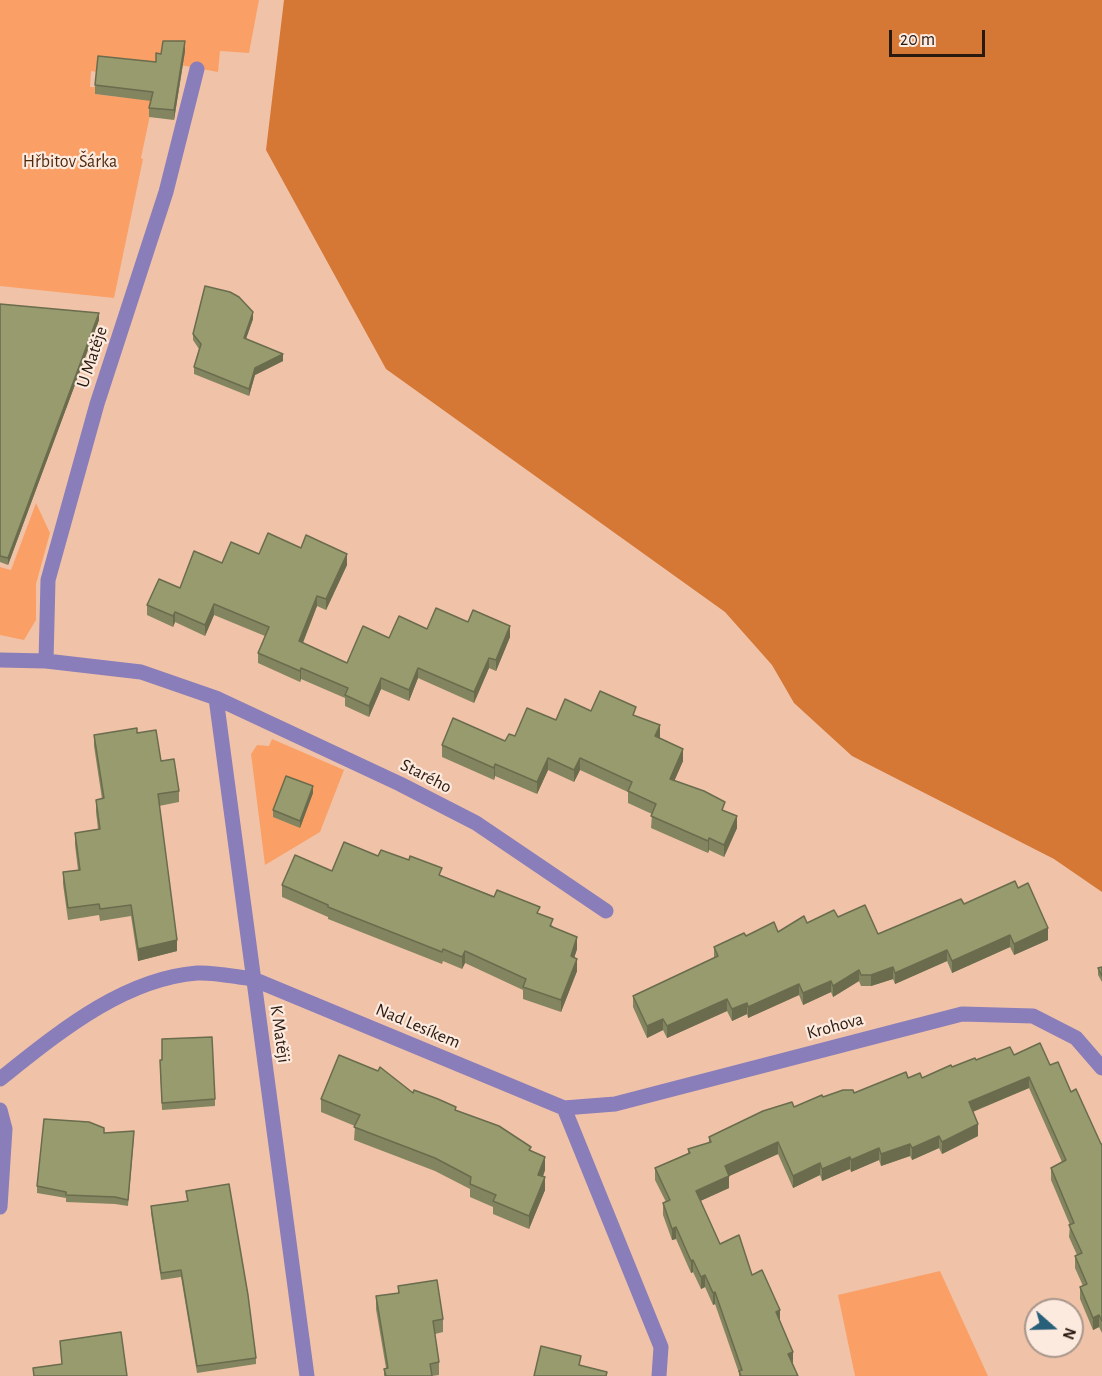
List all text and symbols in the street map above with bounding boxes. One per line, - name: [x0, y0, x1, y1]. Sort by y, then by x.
- scale bar: [892, 18, 988, 56]
- text: 20 m: [900, 31, 935, 49]
- park label: Hřbitov Šárka: [23, 151, 117, 173]
- street label: U Matěje: [72, 323, 112, 391]
- street label: Starého: [397, 754, 455, 798]
- street label: Nad Lesíkem: [372, 999, 464, 1053]
- street label: K Matěji: [265, 1004, 295, 1064]
- street label: Krohova: [804, 1008, 866, 1044]
- north arrow: [1024, 1298, 1084, 1358]
- text: N: [1060, 1326, 1078, 1341]

